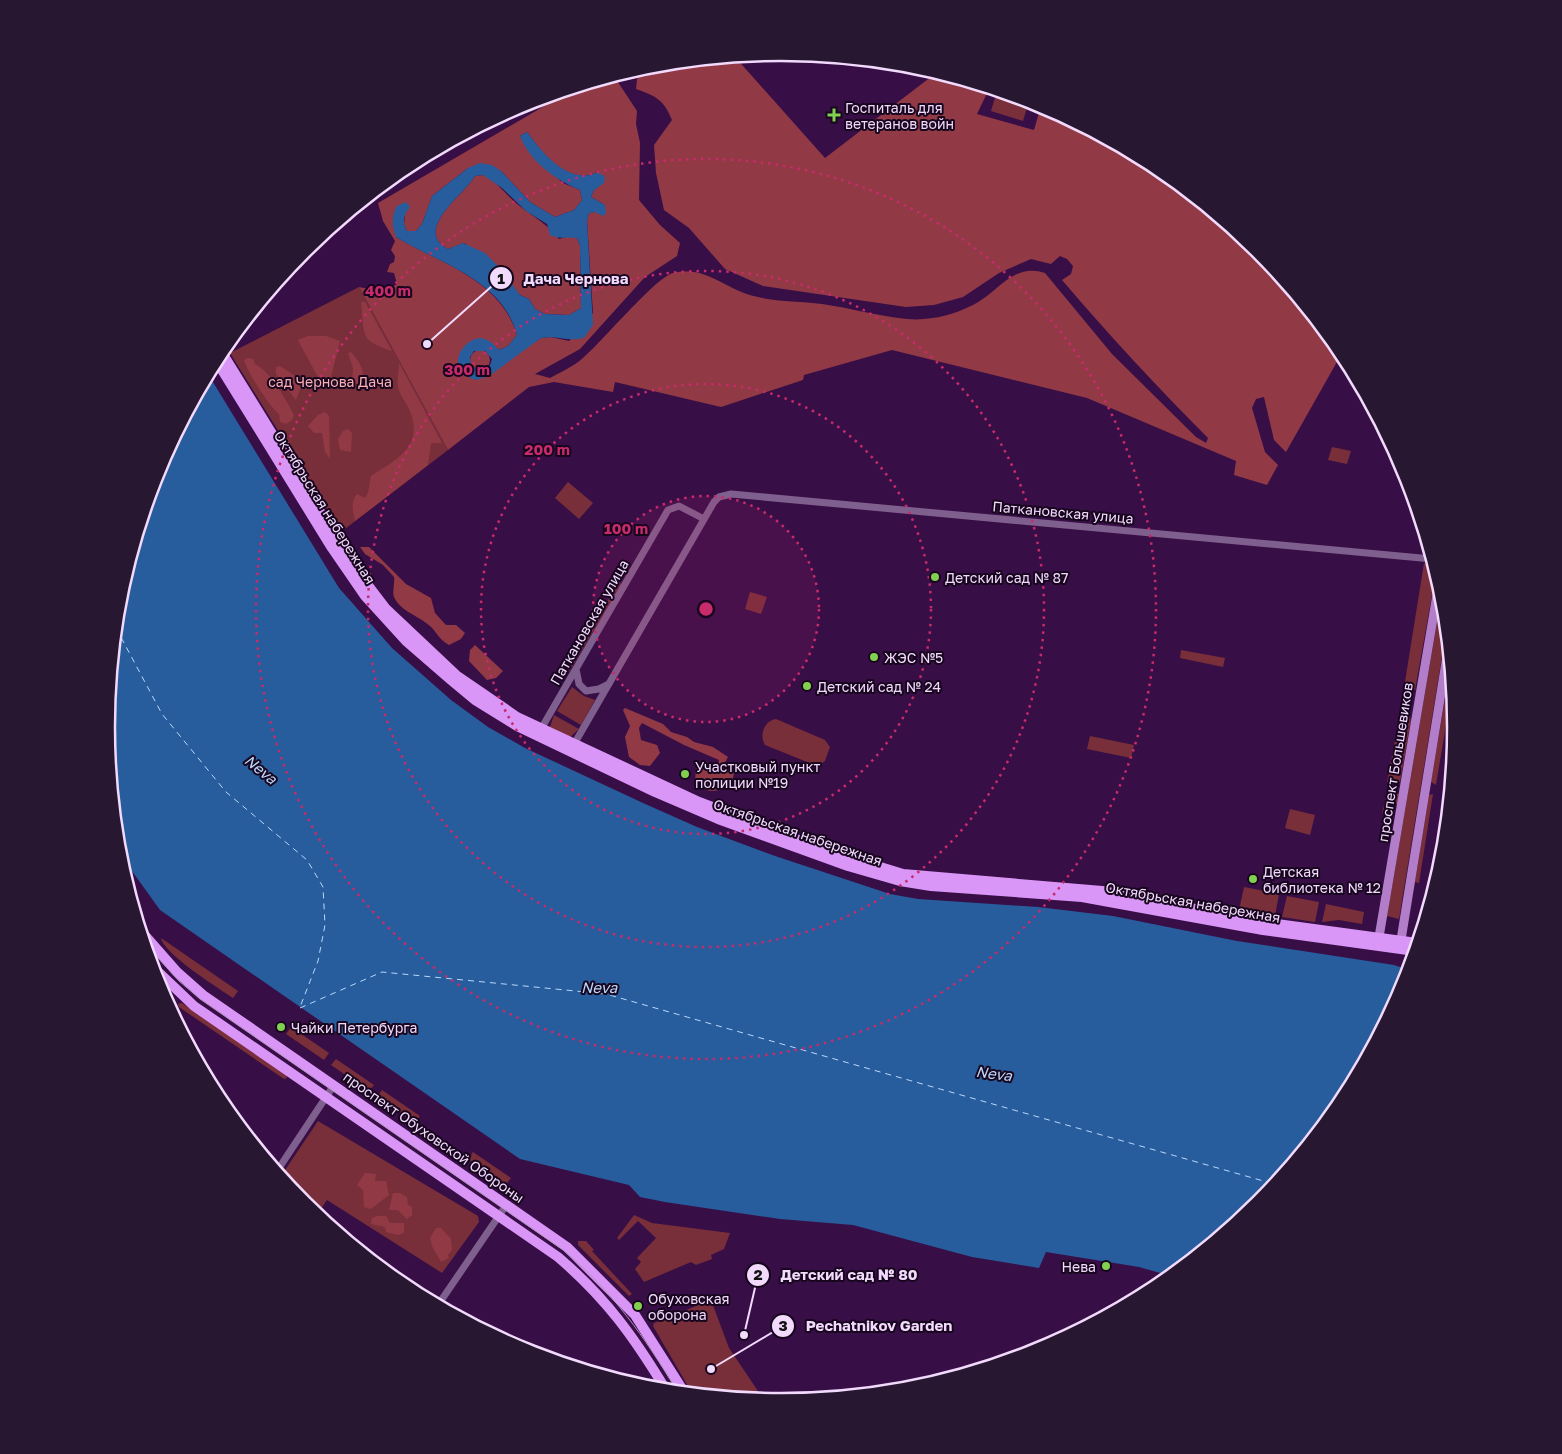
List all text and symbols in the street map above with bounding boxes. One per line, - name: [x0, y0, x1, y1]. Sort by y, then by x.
- place label: Госпиталь для ветеранов войн: [845, 99, 954, 132]
- marker: Госпиталь для ветеранов войн: [827, 108, 841, 122]
- callout: Дача Чернова: [489, 263, 639, 293]
- text: 1: [497, 269, 505, 287]
- text: Дача Чернова: [524, 269, 629, 287]
- text: 400 m: [365, 281, 411, 299]
- text: 300 m: [444, 360, 490, 378]
- park label: сад Чернова Дача: [268, 373, 392, 390]
- street label: Октябрьская набережная: [271, 427, 379, 587]
- text: 200 m: [524, 440, 570, 458]
- street label: Паткановская улица: [992, 497, 1134, 527]
- text: 100 m: [604, 519, 648, 537]
- street label: Паткановская улица: [546, 556, 632, 688]
- place label: Детский сад № 87: [945, 569, 1068, 586]
- marker: Детский сад № 87: [929, 571, 941, 583]
- centre of rings: [697, 600, 715, 618]
- place label: ЖЭС №5: [884, 649, 943, 666]
- marker: ЖЭС №5: [868, 651, 880, 663]
- place label: Детский сад № 24: [817, 678, 941, 695]
- marker: Детский сад № 24: [801, 680, 813, 692]
- street label: проспект Большевиков: [1374, 681, 1416, 843]
- water label: Neva: [241, 751, 281, 788]
- place label: Участковый пункт полиции №19: [695, 758, 820, 791]
- marker: Участковый пункт полиции №19: [679, 768, 691, 780]
- street label: Октябрьская набережная: [711, 795, 885, 869]
- place label: Детская библиотека № 12: [1263, 863, 1381, 896]
- marker: Детская библиотека № 12: [1247, 873, 1259, 885]
- street label: Октябрьская набережная: [1104, 878, 1282, 926]
- water label: Neva: [581, 978, 618, 996]
- place label: Чайки Петербурга: [291, 1019, 417, 1036]
- marker: Чайки Петербурга: [275, 1021, 287, 1033]
- water label: Neva: [975, 1062, 1014, 1084]
- street label: проспект Обуховской Обороны: [340, 1068, 528, 1206]
- place label: Нева: [1061, 1258, 1096, 1275]
- callout: Детский сад № 80: [745, 1260, 927, 1290]
- marker: Нева: [1100, 1260, 1112, 1272]
- text: 2: [753, 1265, 763, 1283]
- text: Детский сад № 80: [780, 1265, 918, 1283]
- place label: Обуховская оборона: [648, 1290, 730, 1323]
- marker: Обуховская оборона: [632, 1300, 644, 1312]
- callout: Pechatnikov Garden: [771, 1311, 963, 1341]
- text: 3: [778, 1316, 788, 1334]
- text: Pechatnikov Garden: [806, 1316, 952, 1334]

